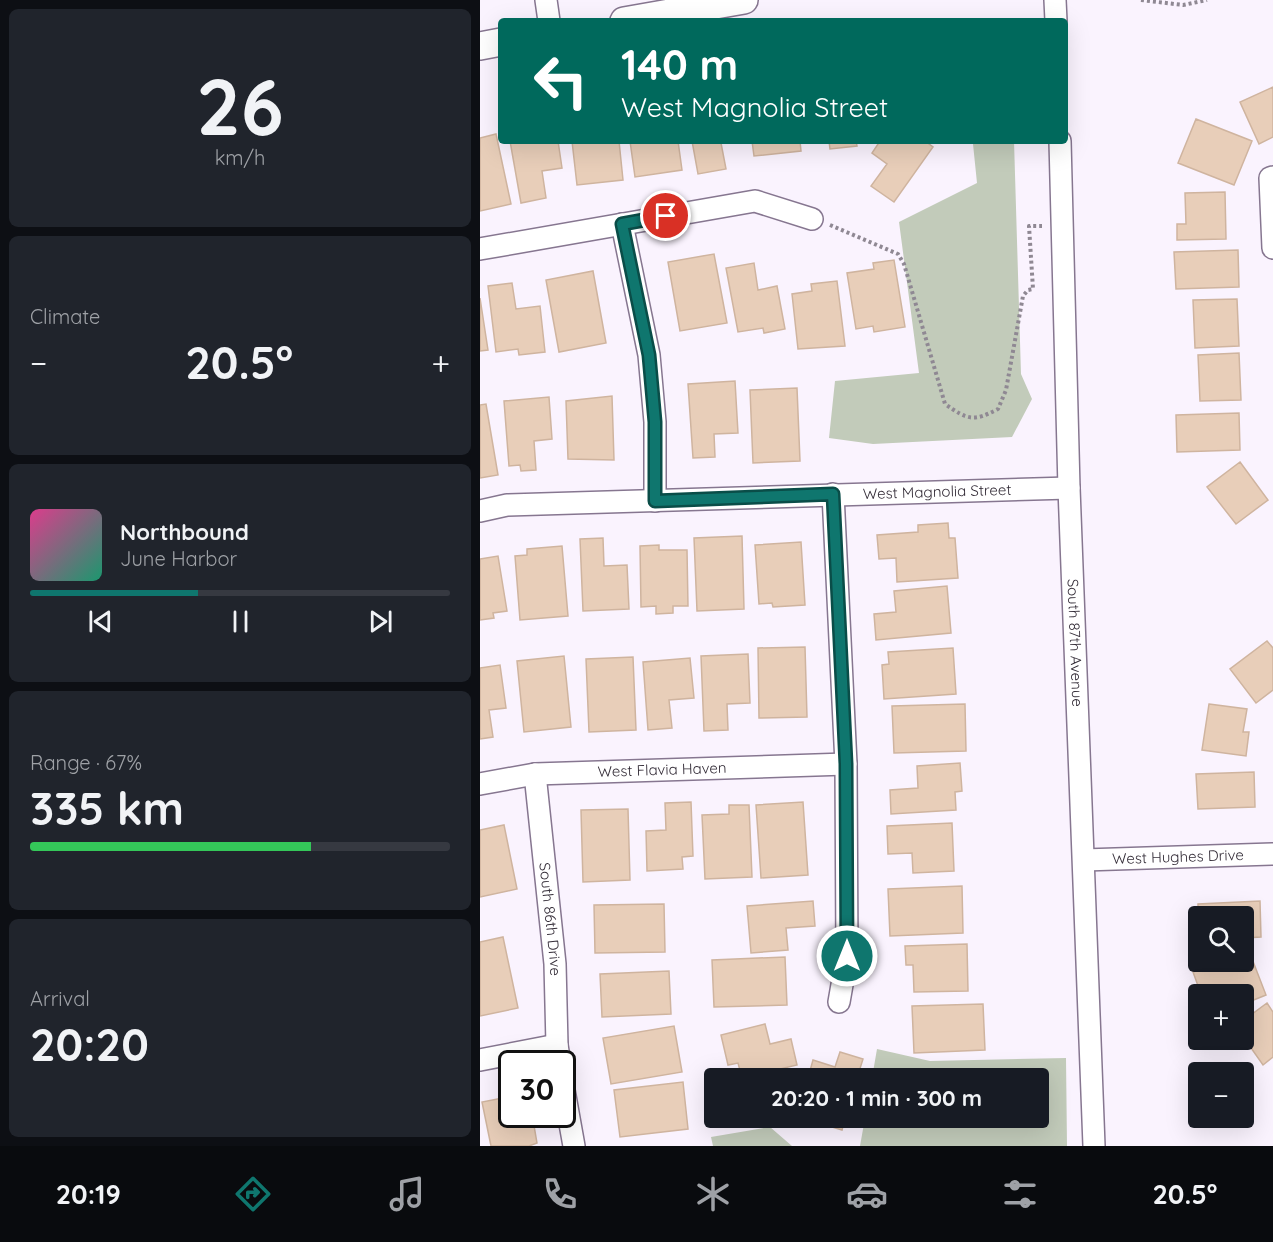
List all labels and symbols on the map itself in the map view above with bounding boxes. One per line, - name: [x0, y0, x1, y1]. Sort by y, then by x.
- pin: [640, 190, 691, 241]
- street label: West Magnolia Street: [863, 480, 1012, 503]
- street label: South 87th Avenue: [1063, 578, 1087, 707]
- street label: West Flavia Haven: [597, 758, 727, 781]
- street label: West Hughes Drive: [1112, 845, 1244, 868]
- street label: South 86th Drive: [535, 862, 565, 976]
- position arrow: [815, 924, 879, 988]
- speed limit sign: 30: [498, 1050, 576, 1128]

